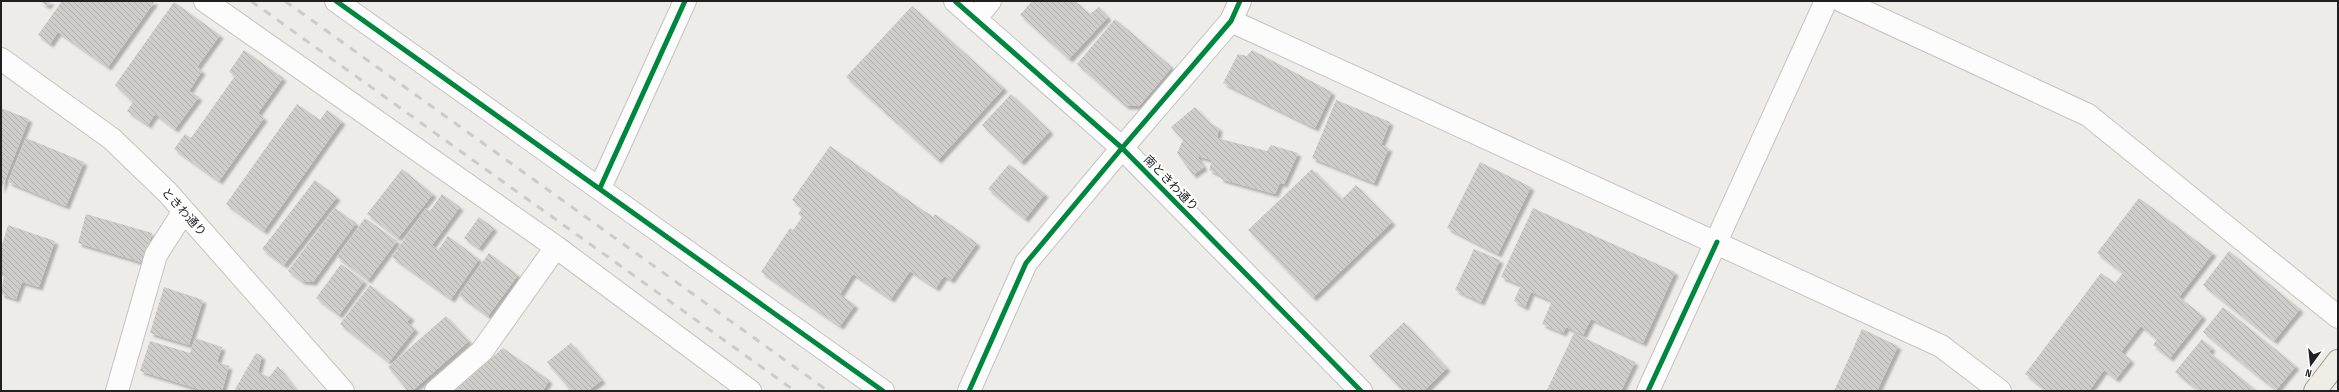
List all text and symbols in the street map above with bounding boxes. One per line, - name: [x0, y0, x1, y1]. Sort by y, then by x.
- street label: 南ときわ通り: [1140, 152, 1201, 214]
- street label: ときわ通り: [158, 185, 209, 240]
- north arrow: [2291, 344, 2331, 384]
- text: N: [2304, 366, 2313, 380]

